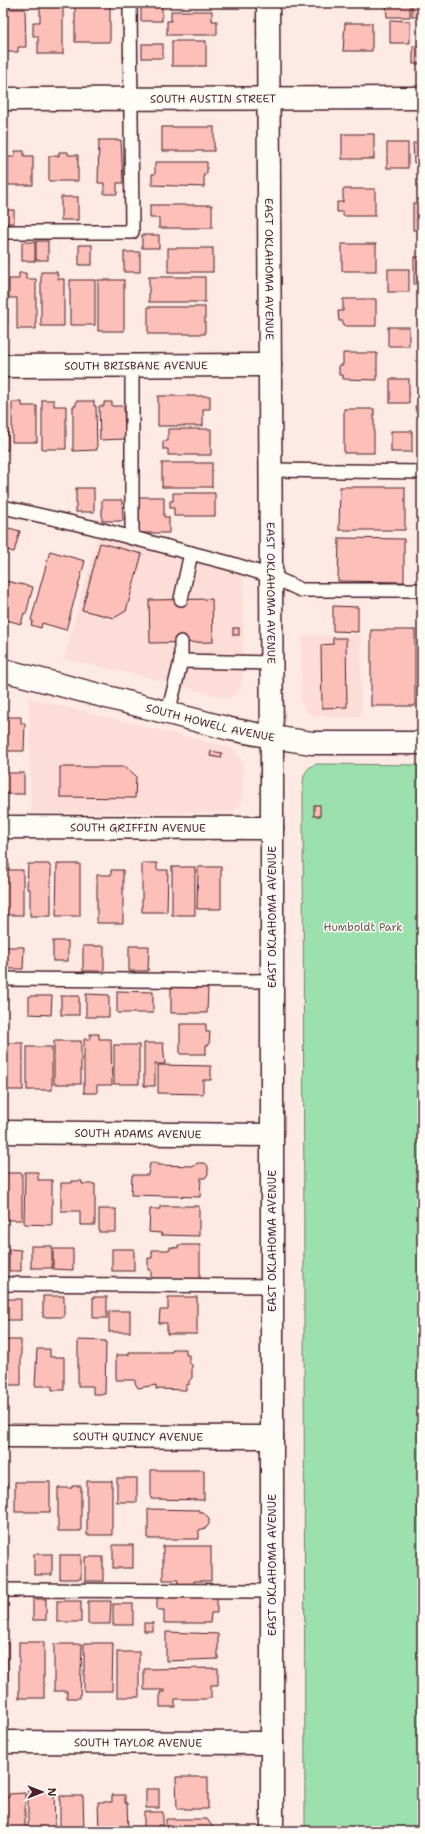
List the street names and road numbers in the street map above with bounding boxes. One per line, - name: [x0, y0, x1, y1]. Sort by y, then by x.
- street label: SOUTH AUSTIN STREET: [150, 91, 276, 106]
- street label: EAST OKLAHOMA AVENUE: [262, 198, 277, 340]
- street label: SOUTH BRISBANE AVENUE: [64, 358, 208, 373]
- street label: EAST OKLAHOMA AVENUE: [263, 522, 279, 664]
- street label: SOUTH HOWELL AVENUE: [144, 700, 276, 745]
- street label: SOUTH GRIFFIN AVENUE: [70, 820, 206, 835]
- street label: EAST OKLAHOMA AVENUE: [265, 846, 280, 988]
- street label: SOUTH ADAMS AVENUE: [74, 1125, 202, 1142]
- street label: EAST OKLAHOMA AVENUE: [265, 1170, 280, 1312]
- street label: SOUTH QUINCY AVENUE: [73, 1429, 203, 1444]
- street label: EAST OKLAHOMA AVENUE: [265, 1494, 280, 1636]
- street label: SOUTH TAYLOR AVENUE: [74, 1735, 202, 1750]

